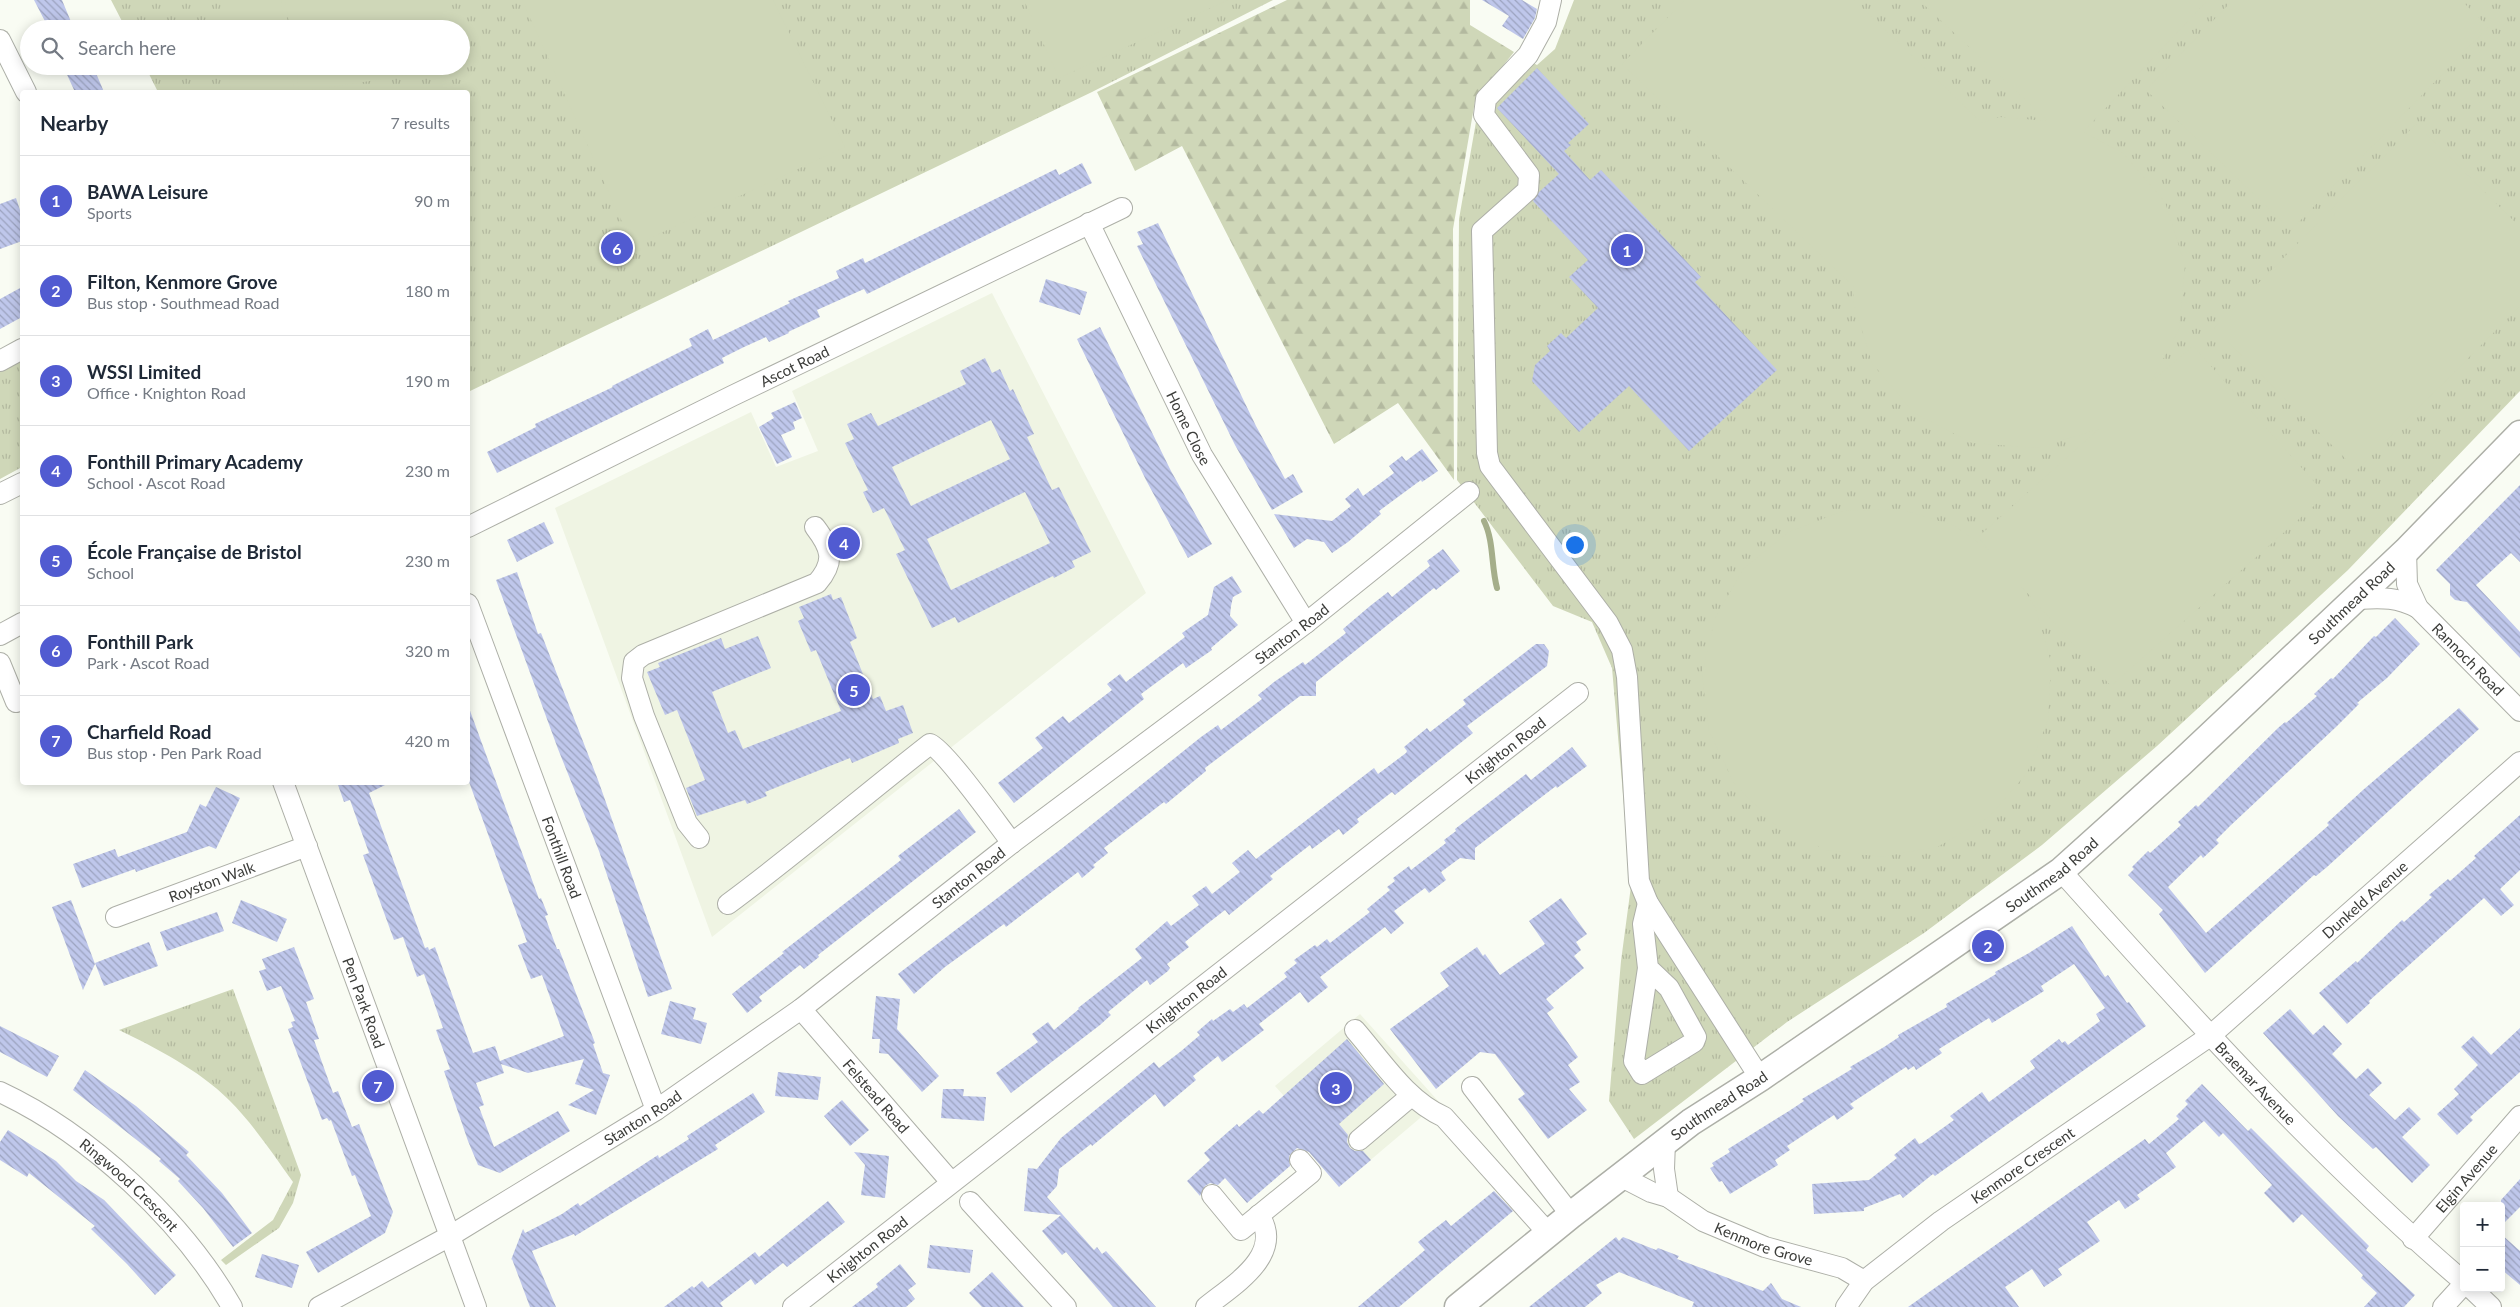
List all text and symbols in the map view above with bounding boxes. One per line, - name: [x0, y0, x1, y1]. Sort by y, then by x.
- search box: [20, 20, 470, 75]
- icon: search: [38, 34, 66, 62]
- text: Search here: [78, 36, 176, 59]
- text: Nearby: [40, 110, 108, 135]
- text: 7 results: [390, 113, 450, 132]
- text: BAWA Leisure: [87, 180, 208, 203]
- text: 1: [51, 191, 61, 210]
- text: 90 m: [414, 191, 450, 210]
- text: Sports: [87, 203, 132, 222]
- pin: 6: [601, 229, 633, 267]
- pin: 1: [1611, 231, 1643, 269]
- text: Filton, Kenmore Grove: [87, 270, 278, 293]
- text: 2: [51, 281, 61, 300]
- text: 180 m: [405, 281, 450, 300]
- text: Bus stop · Southmead Road: [87, 293, 280, 312]
- street label: Ascot Road: [757, 342, 832, 390]
- text: WSSI Limited: [87, 360, 201, 383]
- text: 3: [51, 371, 61, 390]
- text: 190 m: [405, 371, 450, 390]
- text: Office · Knighton Road: [87, 383, 246, 402]
- street label: Home Close: [1163, 388, 1215, 468]
- text: Fonthill Primary Academy: [87, 450, 303, 473]
- text: 4: [51, 461, 61, 480]
- text: 230 m: [405, 461, 450, 480]
- text: School · Ascot Road: [87, 473, 225, 492]
- pin: 4: [828, 524, 860, 562]
- your location: [1562, 532, 1588, 558]
- text: École Française de Bristol: [87, 540, 302, 563]
- text: 5: [51, 551, 61, 570]
- text: 230 m: [405, 551, 450, 570]
- street label: Southmead Road: [2304, 558, 2398, 648]
- text: School: [87, 563, 134, 582]
- street label: Stanton Road: [1251, 600, 1332, 667]
- street label: Rannoch Road: [2429, 619, 2508, 699]
- text: Fonthill Park: [87, 630, 193, 653]
- text: 6: [51, 641, 61, 660]
- text: 320 m: [405, 641, 450, 660]
- text: Park · Ascot Road: [87, 653, 210, 672]
- pin: 5: [838, 671, 870, 709]
- street label: Knighton Road: [1461, 713, 1549, 787]
- text: Charfield Road: [87, 720, 212, 743]
- text: 7: [51, 731, 61, 750]
- text: 420 m: [405, 731, 450, 750]
- text: Bus stop · Pen Park Road: [87, 743, 262, 762]
- street label: Fonthill Road: [539, 814, 585, 901]
- street label: Southmead Road: [2002, 833, 2101, 916]
- street label: Stanton Road: [928, 843, 1009, 912]
- street label: Royston Walk: [166, 857, 258, 906]
- street label: Dunkeld Avenue: [2318, 857, 2411, 942]
- pin: 2: [1972, 927, 2004, 965]
- street label: Pen Park Road: [339, 955, 389, 1050]
- street label: Knighton Road: [1142, 962, 1230, 1037]
- street label: Braemar Avenue: [2212, 1038, 2300, 1128]
- street label: Felstead Road: [839, 1055, 913, 1137]
- pin: 7: [362, 1067, 394, 1105]
- street label: Southmead Road: [1667, 1067, 1771, 1144]
- pin: 3: [1320, 1069, 1352, 1107]
- street label: Stanton Road: [600, 1086, 685, 1149]
- street label: Kenmore Crescent: [1967, 1123, 2078, 1207]
- street label: Ringwood Crescent: [76, 1134, 183, 1235]
- street label: Elgin Avenue: [2431, 1140, 2501, 1216]
- map controls: [2460, 1202, 2505, 1292]
- button: +: [2460, 1202, 2505, 1247]
- street label: Knighton Road: [823, 1212, 911, 1286]
- street label: Kenmore Grove: [1712, 1218, 1815, 1269]
- button: −: [2460, 1247, 2505, 1292]

